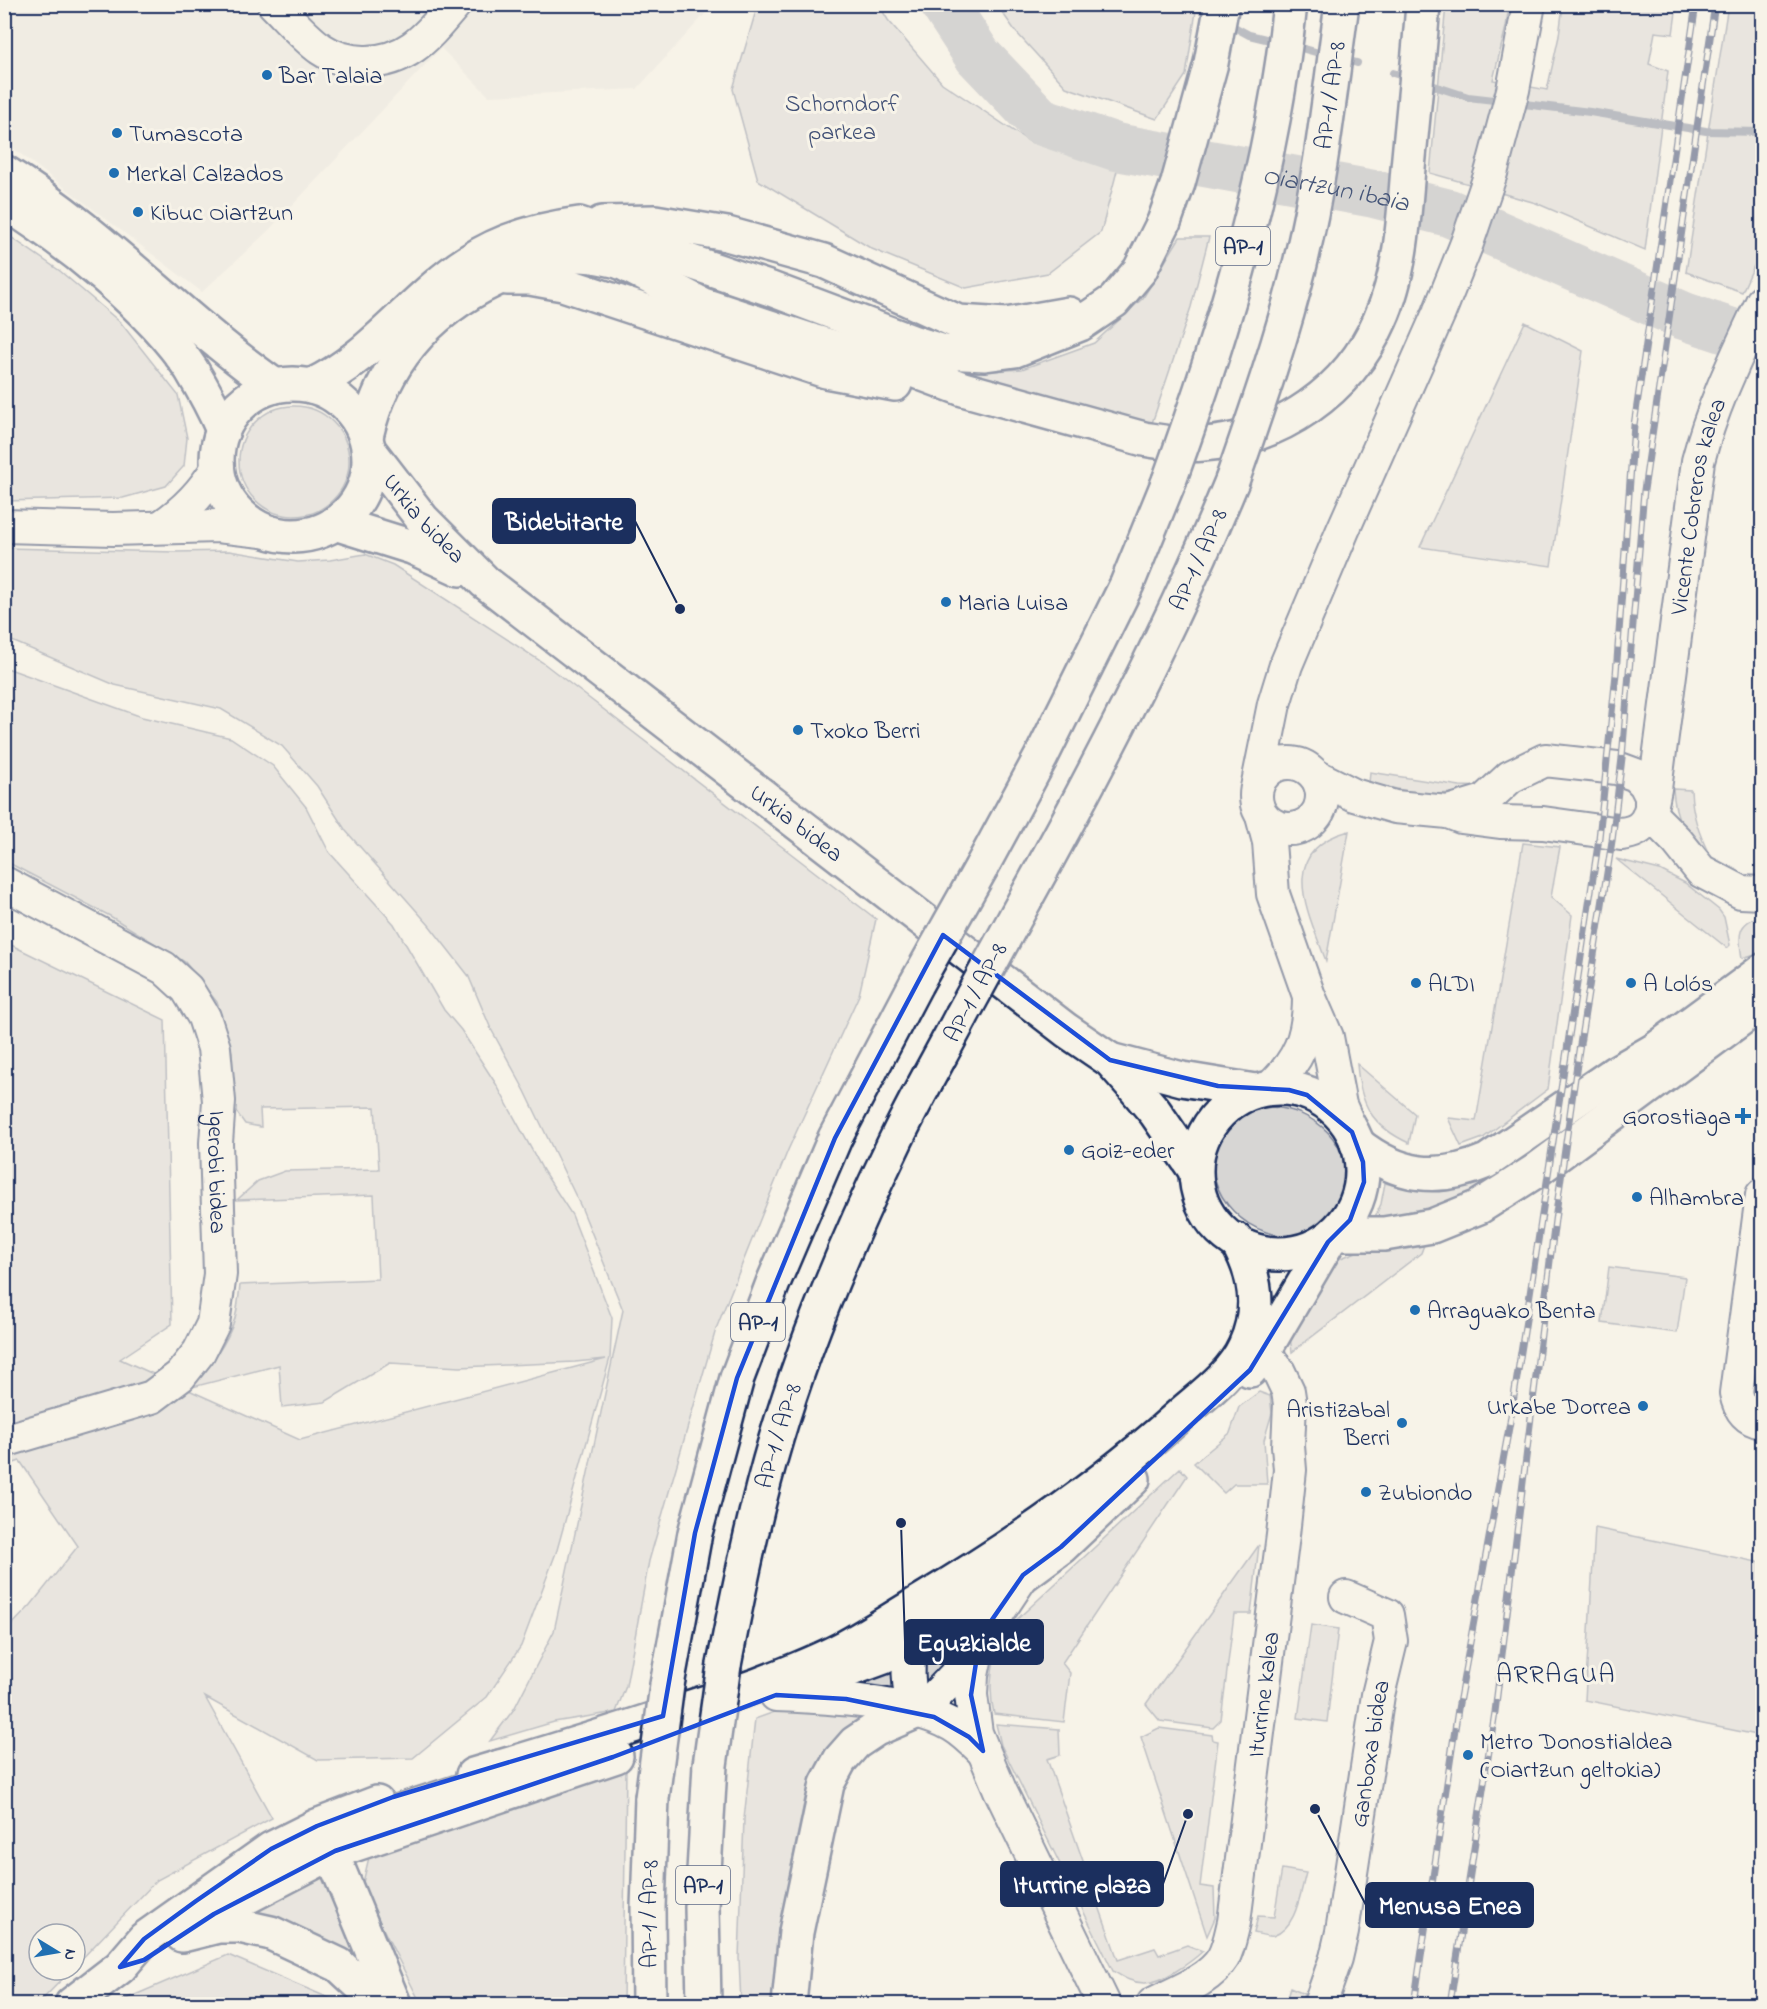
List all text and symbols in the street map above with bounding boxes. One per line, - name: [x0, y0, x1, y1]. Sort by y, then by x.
- street label: AP-1 / AP-8: [1307, 39, 1357, 152]
- place label: Bar Talaia: [278, 60, 383, 95]
- marker: Bar Talaia: [260, 68, 274, 82]
- park label: Schorndorf parkea: [785, 88, 900, 151]
- place label: Tumascota: [129, 118, 243, 153]
- marker: Tumascota: [110, 126, 124, 140]
- place label: Merkal Calzados: [126, 158, 284, 193]
- water label: Oiartzun ibaia: [1259, 158, 1414, 224]
- marker: Merkal Calzados: [107, 166, 121, 180]
- place label: Kibuc Oiartzun: [150, 197, 293, 232]
- marker: Kibuc Oiartzun: [131, 205, 145, 219]
- road number: AP-1: [1216, 227, 1270, 265]
- street label: Vicente Cobreros kalea: [1663, 393, 1737, 618]
- street label: Urkia bidea: [373, 467, 472, 573]
- callout: Bidebitarte: [493, 499, 635, 543]
- street label: AP-1 / AP-8: [1162, 504, 1238, 617]
- text: Bidebitarte: [504, 505, 624, 543]
- place label: Maria Luisa: [958, 587, 1068, 622]
- marker: Maria Luisa: [939, 595, 953, 609]
- place label: Txoko Berri: [810, 715, 921, 750]
- marker: Txoko Berri: [791, 723, 805, 737]
- street label: Urkia bidea: [741, 777, 850, 872]
- street label: AP-1 / AP-8: [936, 937, 1018, 1049]
- place label: ALDI: [1428, 968, 1475, 1003]
- place label: A Lolós: [1643, 968, 1713, 1003]
- marker: ALDI: [1409, 976, 1423, 990]
- marker: A Lolós: [1624, 976, 1638, 990]
- place label: Gorostiaga: [1622, 1101, 1731, 1136]
- street label: Igerobi bidea: [196, 1109, 234, 1234]
- marker: Gorostiaga: [1736, 1109, 1750, 1123]
- place label: Goiz-eder: [1081, 1135, 1175, 1170]
- marker: Goiz-eder: [1062, 1143, 1076, 1157]
- place label: Alhambra: [1649, 1182, 1744, 1217]
- marker: Alhambra: [1630, 1190, 1644, 1204]
- place label: Arraguako Benta: [1427, 1295, 1596, 1330]
- road number: AP-1: [731, 1303, 785, 1341]
- marker: Arraguako Benta: [1408, 1303, 1422, 1317]
- street label: AP-1 / AP-8: [748, 1379, 813, 1493]
- place label: Urkabe Dorrea: [1487, 1391, 1631, 1426]
- place label: Aristizabal Berri: [1286, 1394, 1390, 1457]
- marker: Urkabe Dorrea: [1636, 1399, 1650, 1413]
- marker: Aristizabal Berri: [1395, 1416, 1409, 1430]
- place label: Zubiondo: [1378, 1477, 1473, 1512]
- marker: Zubiondo: [1359, 1485, 1373, 1499]
- callout: Eguzkialde: [905, 1620, 1043, 1664]
- text: Eguzkialde: [917, 1626, 1032, 1665]
- street label: Iturrine kalea: [1240, 1630, 1291, 1760]
- district label: ARRAGUA: [1496, 1657, 1616, 1695]
- street label: Ganboxa bidea: [1343, 1677, 1401, 1830]
- place label: Metro Donostialdea (Oiartzun geltokia): [1480, 1726, 1673, 1789]
- marker: Metro Donostialdea (Oiartzun geltokia): [1461, 1748, 1475, 1762]
- street label: AP-1 / AP-8: [633, 1859, 670, 1968]
- callout: Iturrine plaza: [1001, 1862, 1163, 1906]
- road number: AP-1: [676, 1866, 730, 1904]
- text: Iturrine plaza: [1013, 1868, 1151, 1906]
- callout: Menusa Enea: [1366, 1883, 1533, 1927]
- text: Menusa Enea: [1378, 1889, 1522, 1927]
- north arrow: [27, 1922, 87, 1982]
- text: N: [57, 1947, 83, 1962]

